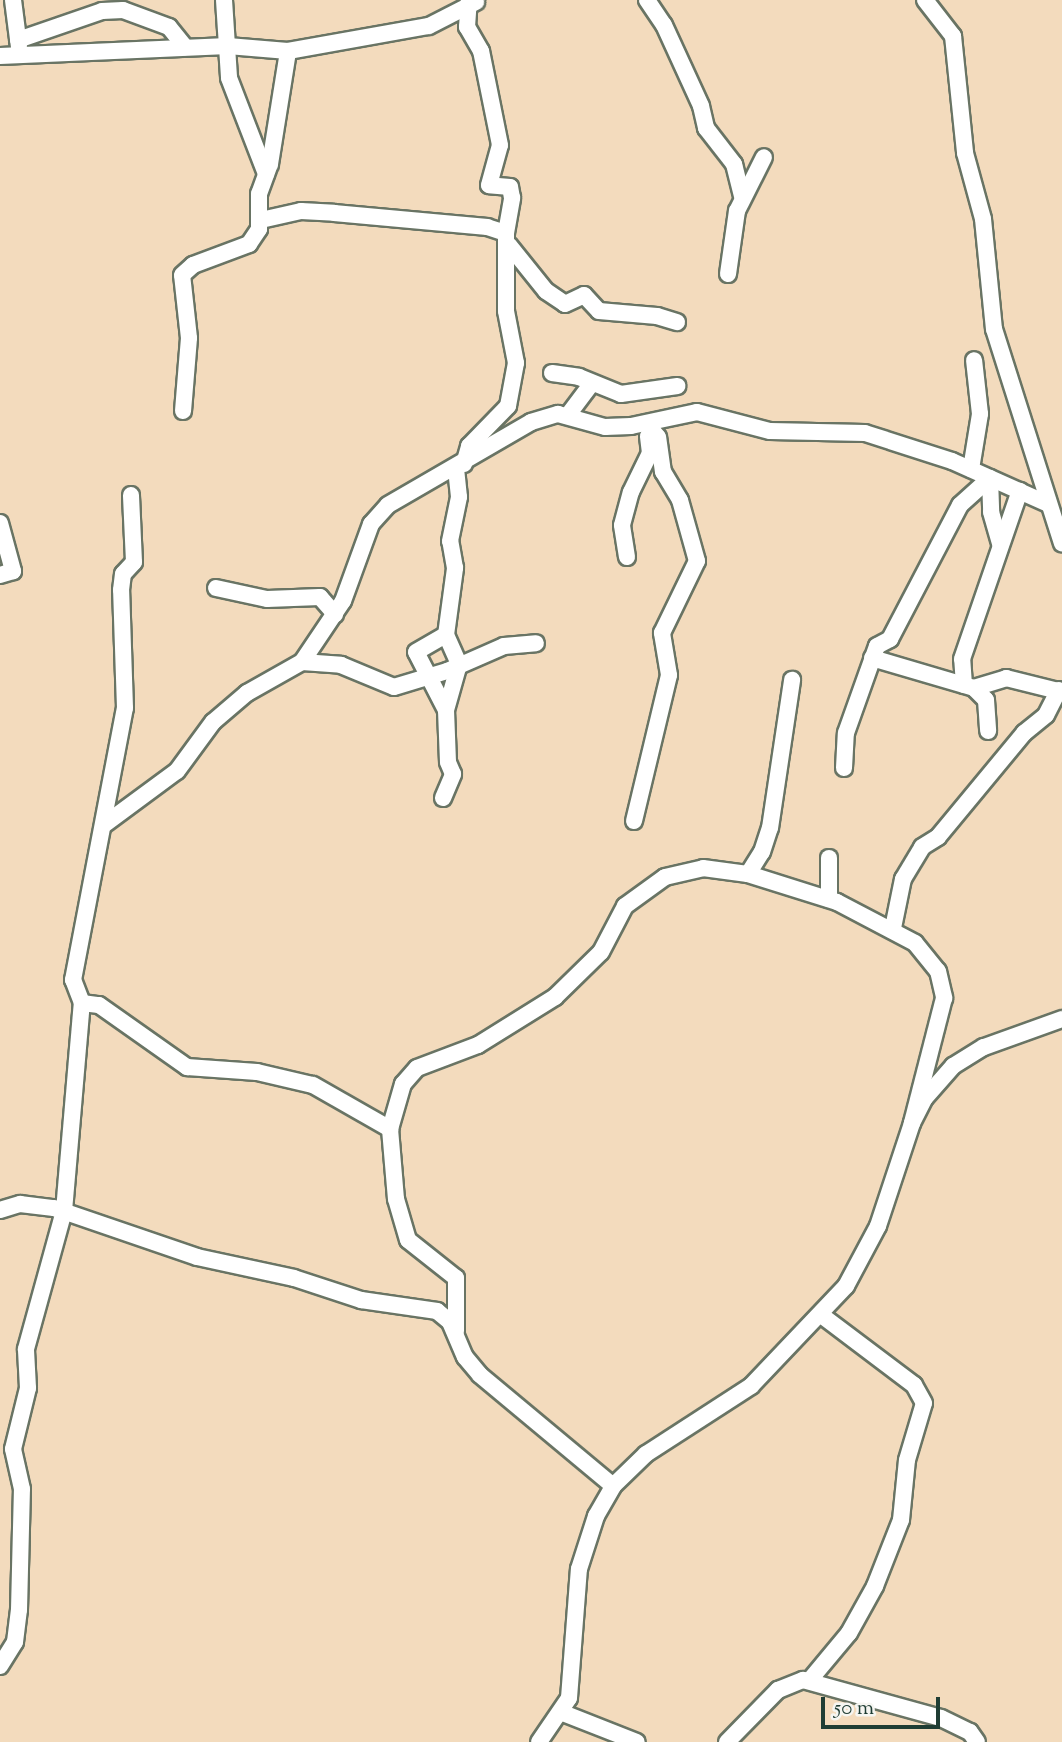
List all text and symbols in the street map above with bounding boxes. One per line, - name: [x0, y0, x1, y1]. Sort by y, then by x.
- scale bar: [824, 1682, 943, 1726]
- text: 50 m: [834, 1694, 874, 1724]

